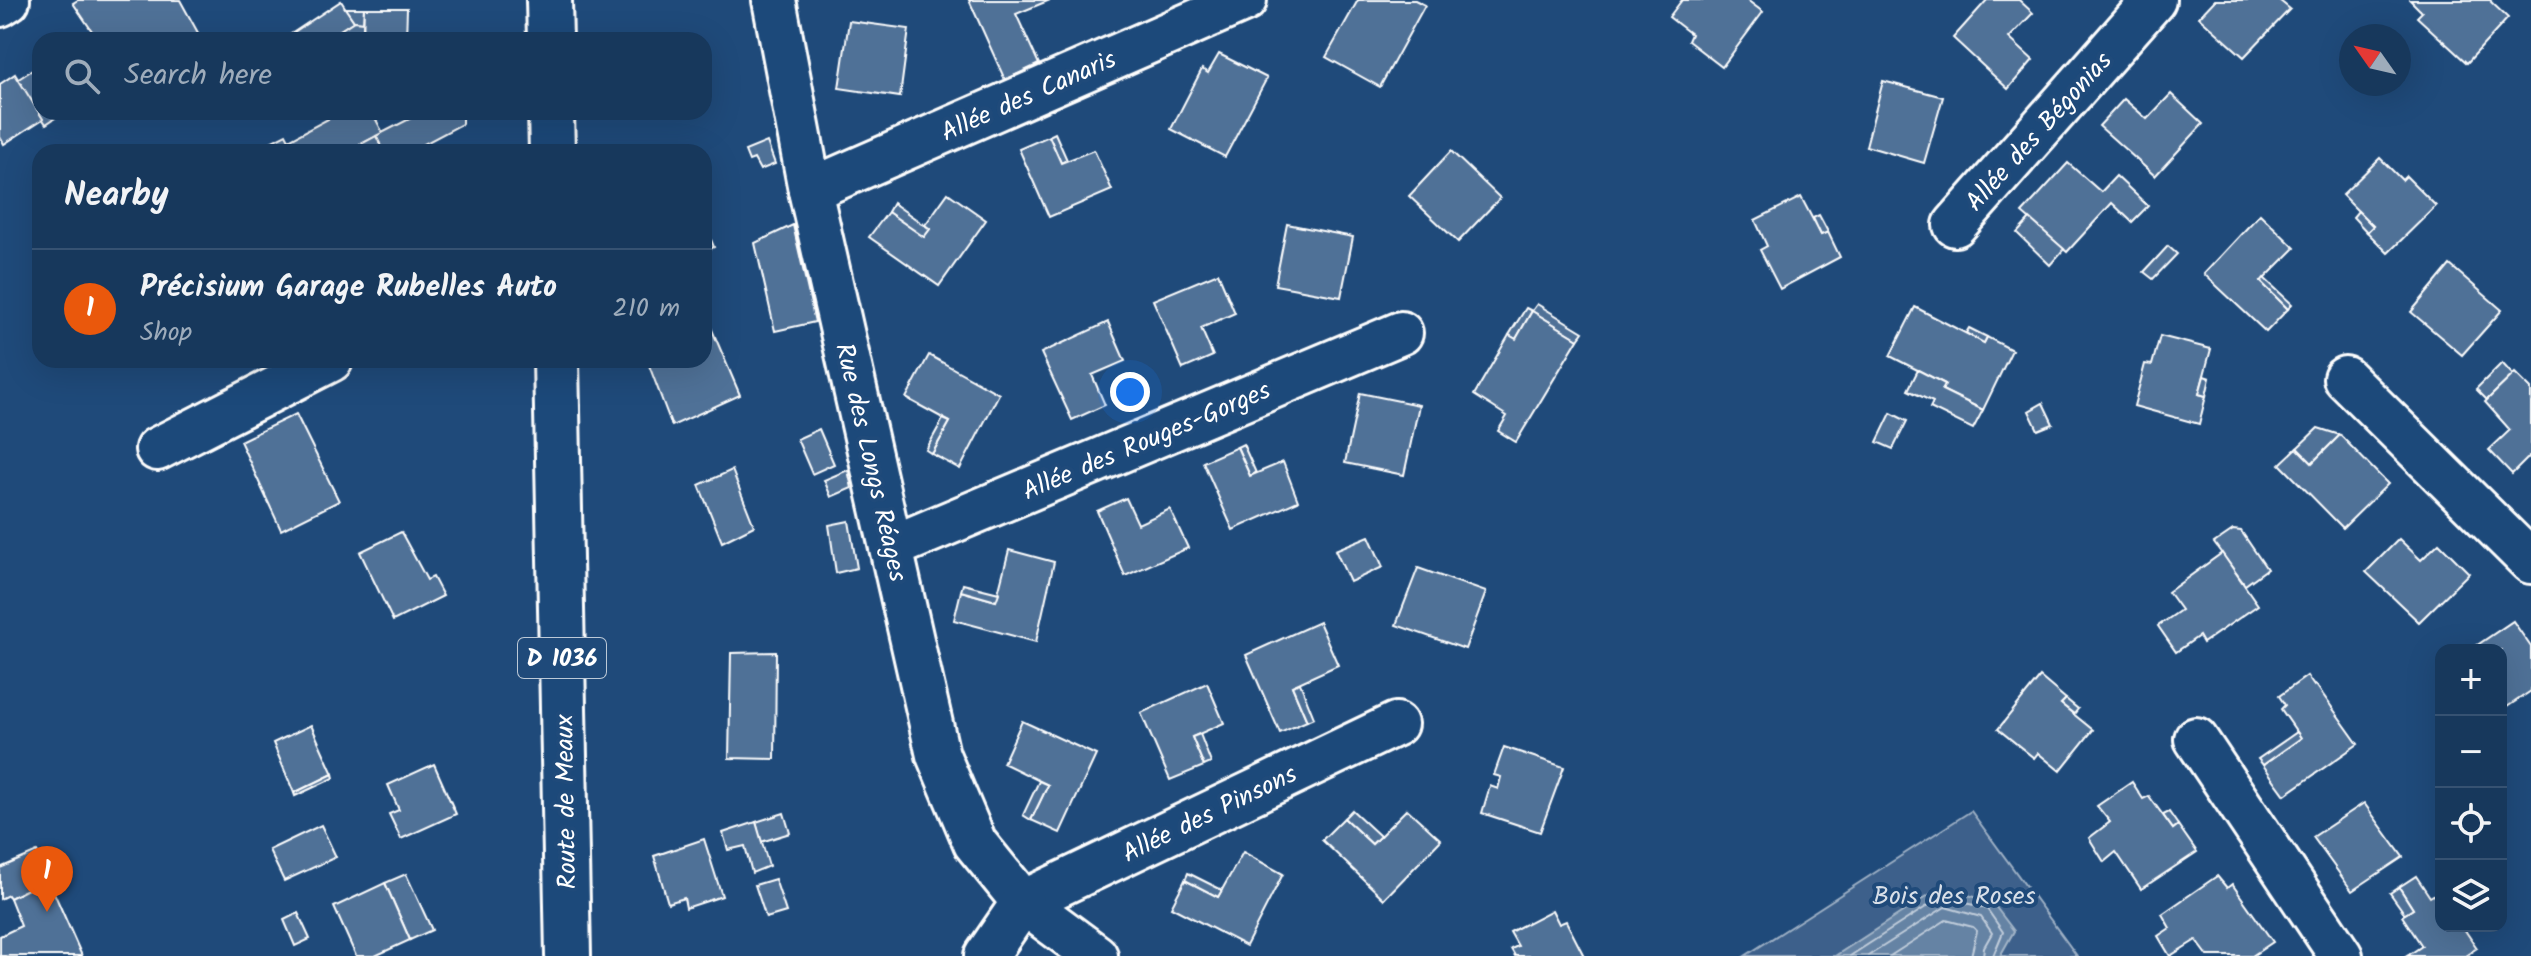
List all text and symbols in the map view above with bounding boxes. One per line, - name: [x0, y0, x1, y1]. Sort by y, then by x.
- north arrow: [2339, 24, 2411, 96]
- search box: [32, 32, 712, 120]
- street label: Allée des Canaris: [934, 39, 1123, 154]
- street label: Allée des Bégonias: [1956, 43, 2123, 222]
- text: Search here: [124, 52, 272, 100]
- icon: search: [60, 54, 104, 98]
- text: Nearby: [64, 169, 169, 223]
- text: Précisium Garage Rubelles Auto: [140, 264, 557, 312]
- text: 1: [86, 288, 94, 330]
- text: 210 m: [613, 288, 680, 330]
- text: Shop: [140, 312, 192, 354]
- street label: Rue des Longs Réages: [822, 339, 918, 586]
- street label: Allée des Rouges-Gorges: [1016, 371, 1277, 513]
- your location: [1110, 372, 1150, 412]
- road number: D 1036: [518, 638, 606, 678]
- map controls: [2435, 644, 2507, 932]
- button: +: [2435, 644, 2507, 716]
- street label: Route de Meaux: [544, 713, 590, 890]
- button: −: [2435, 716, 2507, 788]
- street label: Allée des Pinsons: [1115, 754, 1305, 875]
- button: locate: [2435, 788, 2507, 860]
- pin: 1: [21, 846, 73, 912]
- button: layers: [2435, 860, 2507, 932]
- park label: Bois des Roses: [1872, 876, 2036, 918]

